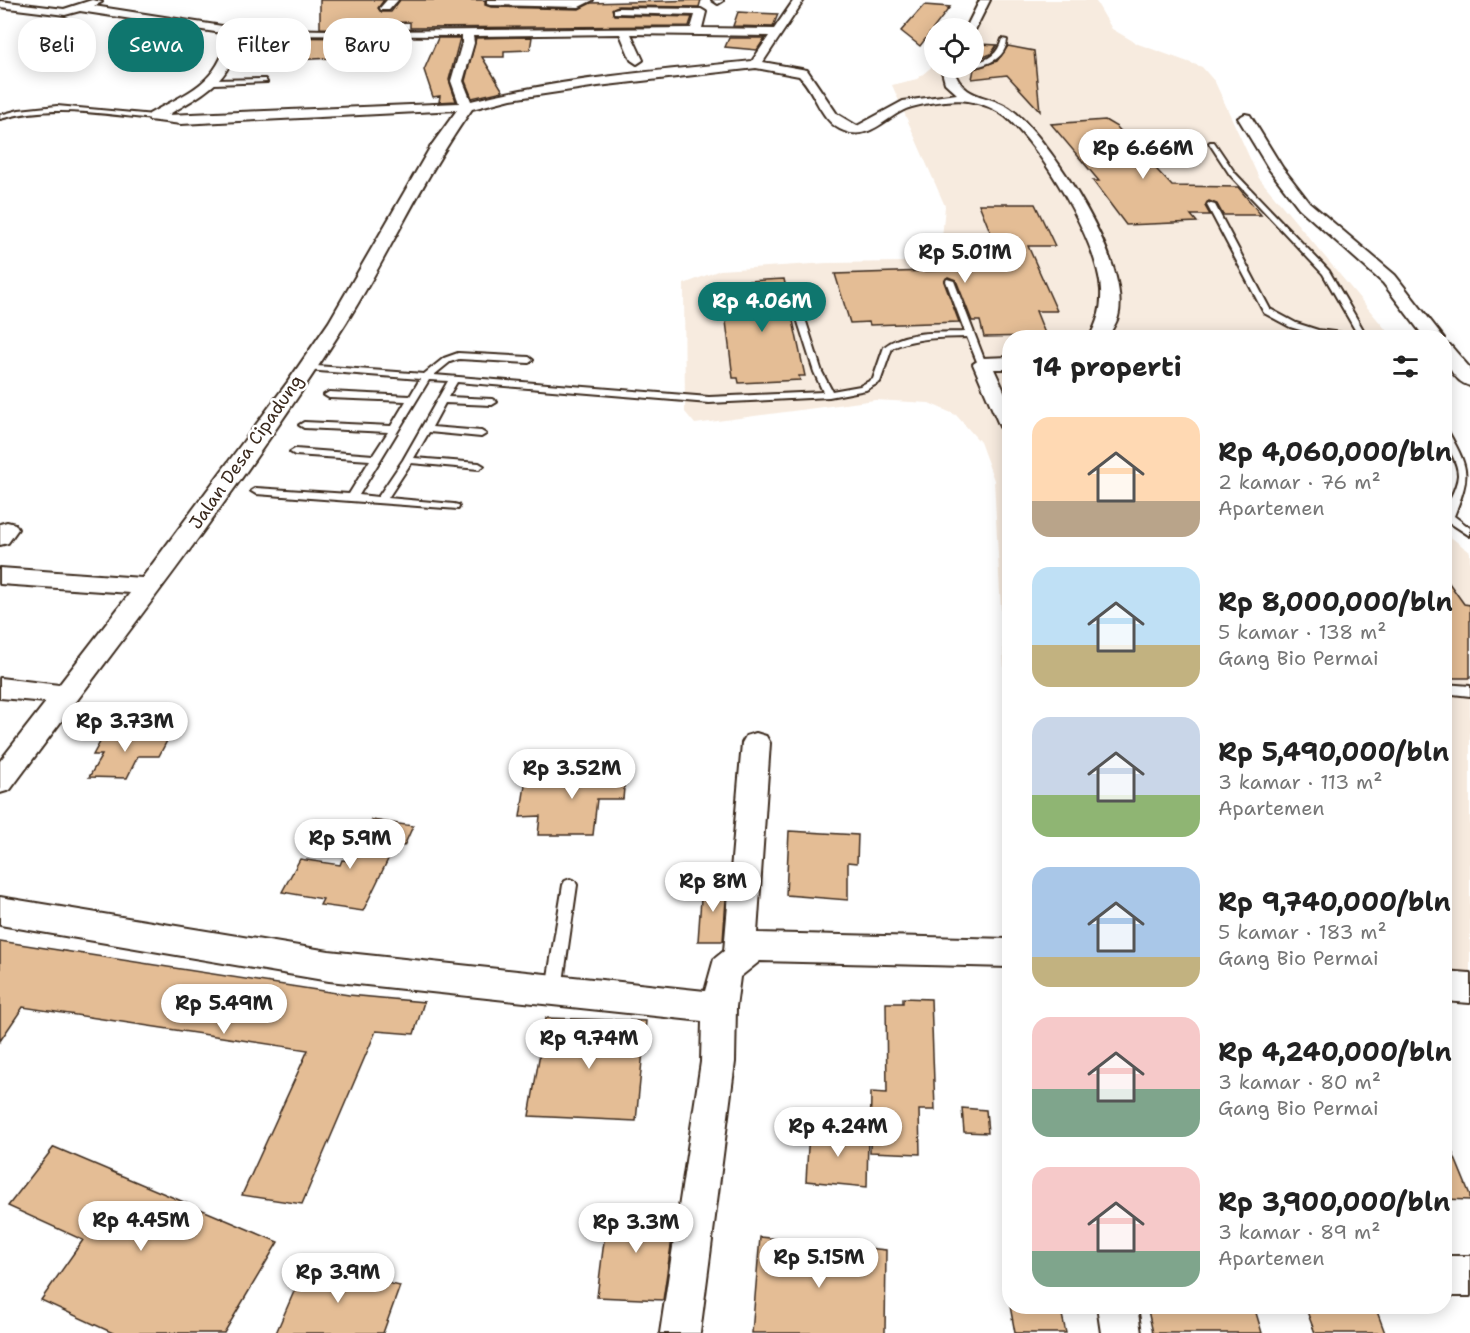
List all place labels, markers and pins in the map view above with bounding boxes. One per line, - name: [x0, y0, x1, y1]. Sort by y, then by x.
- pin: Rp 6.66M: [1081, 129, 1205, 180]
- pin: Rp 5.01M: [903, 233, 1027, 284]
- pin: Rp 4.06M: [700, 282, 824, 333]
- pin: Rp 3.73M: [63, 702, 187, 753]
- pin: Rp 3.52M: [510, 749, 634, 800]
- pin: Rp 5.9M: [295, 819, 405, 870]
- pin: Rp 8M: [671, 862, 755, 913]
- pin: Rp 5.49M: [162, 984, 286, 1035]
- pin: Rp 9.74M: [527, 1019, 651, 1070]
- pin: Rp 4.24M: [776, 1107, 900, 1158]
- pin: Rp 4.45M: [79, 1201, 203, 1252]
- pin: Rp 3.3M: [581, 1203, 691, 1254]
- pin: Rp 5.15M: [757, 1238, 881, 1289]
- pin: Rp 3.9M: [283, 1253, 393, 1304]

